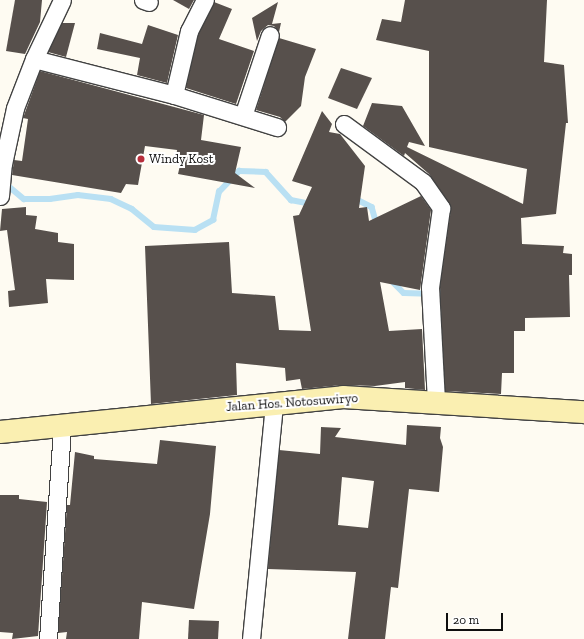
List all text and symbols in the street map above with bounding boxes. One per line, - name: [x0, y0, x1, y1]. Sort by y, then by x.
- place label: Windy Kost: [149, 151, 214, 167]
- marker: Windy Kost: [136, 154, 146, 164]
- street label: Jalan Hos. Notosuwiryo: [226, 391, 358, 415]
- scale bar: [448, 605, 505, 631]
- text: 20 m: [453, 613, 479, 627]

